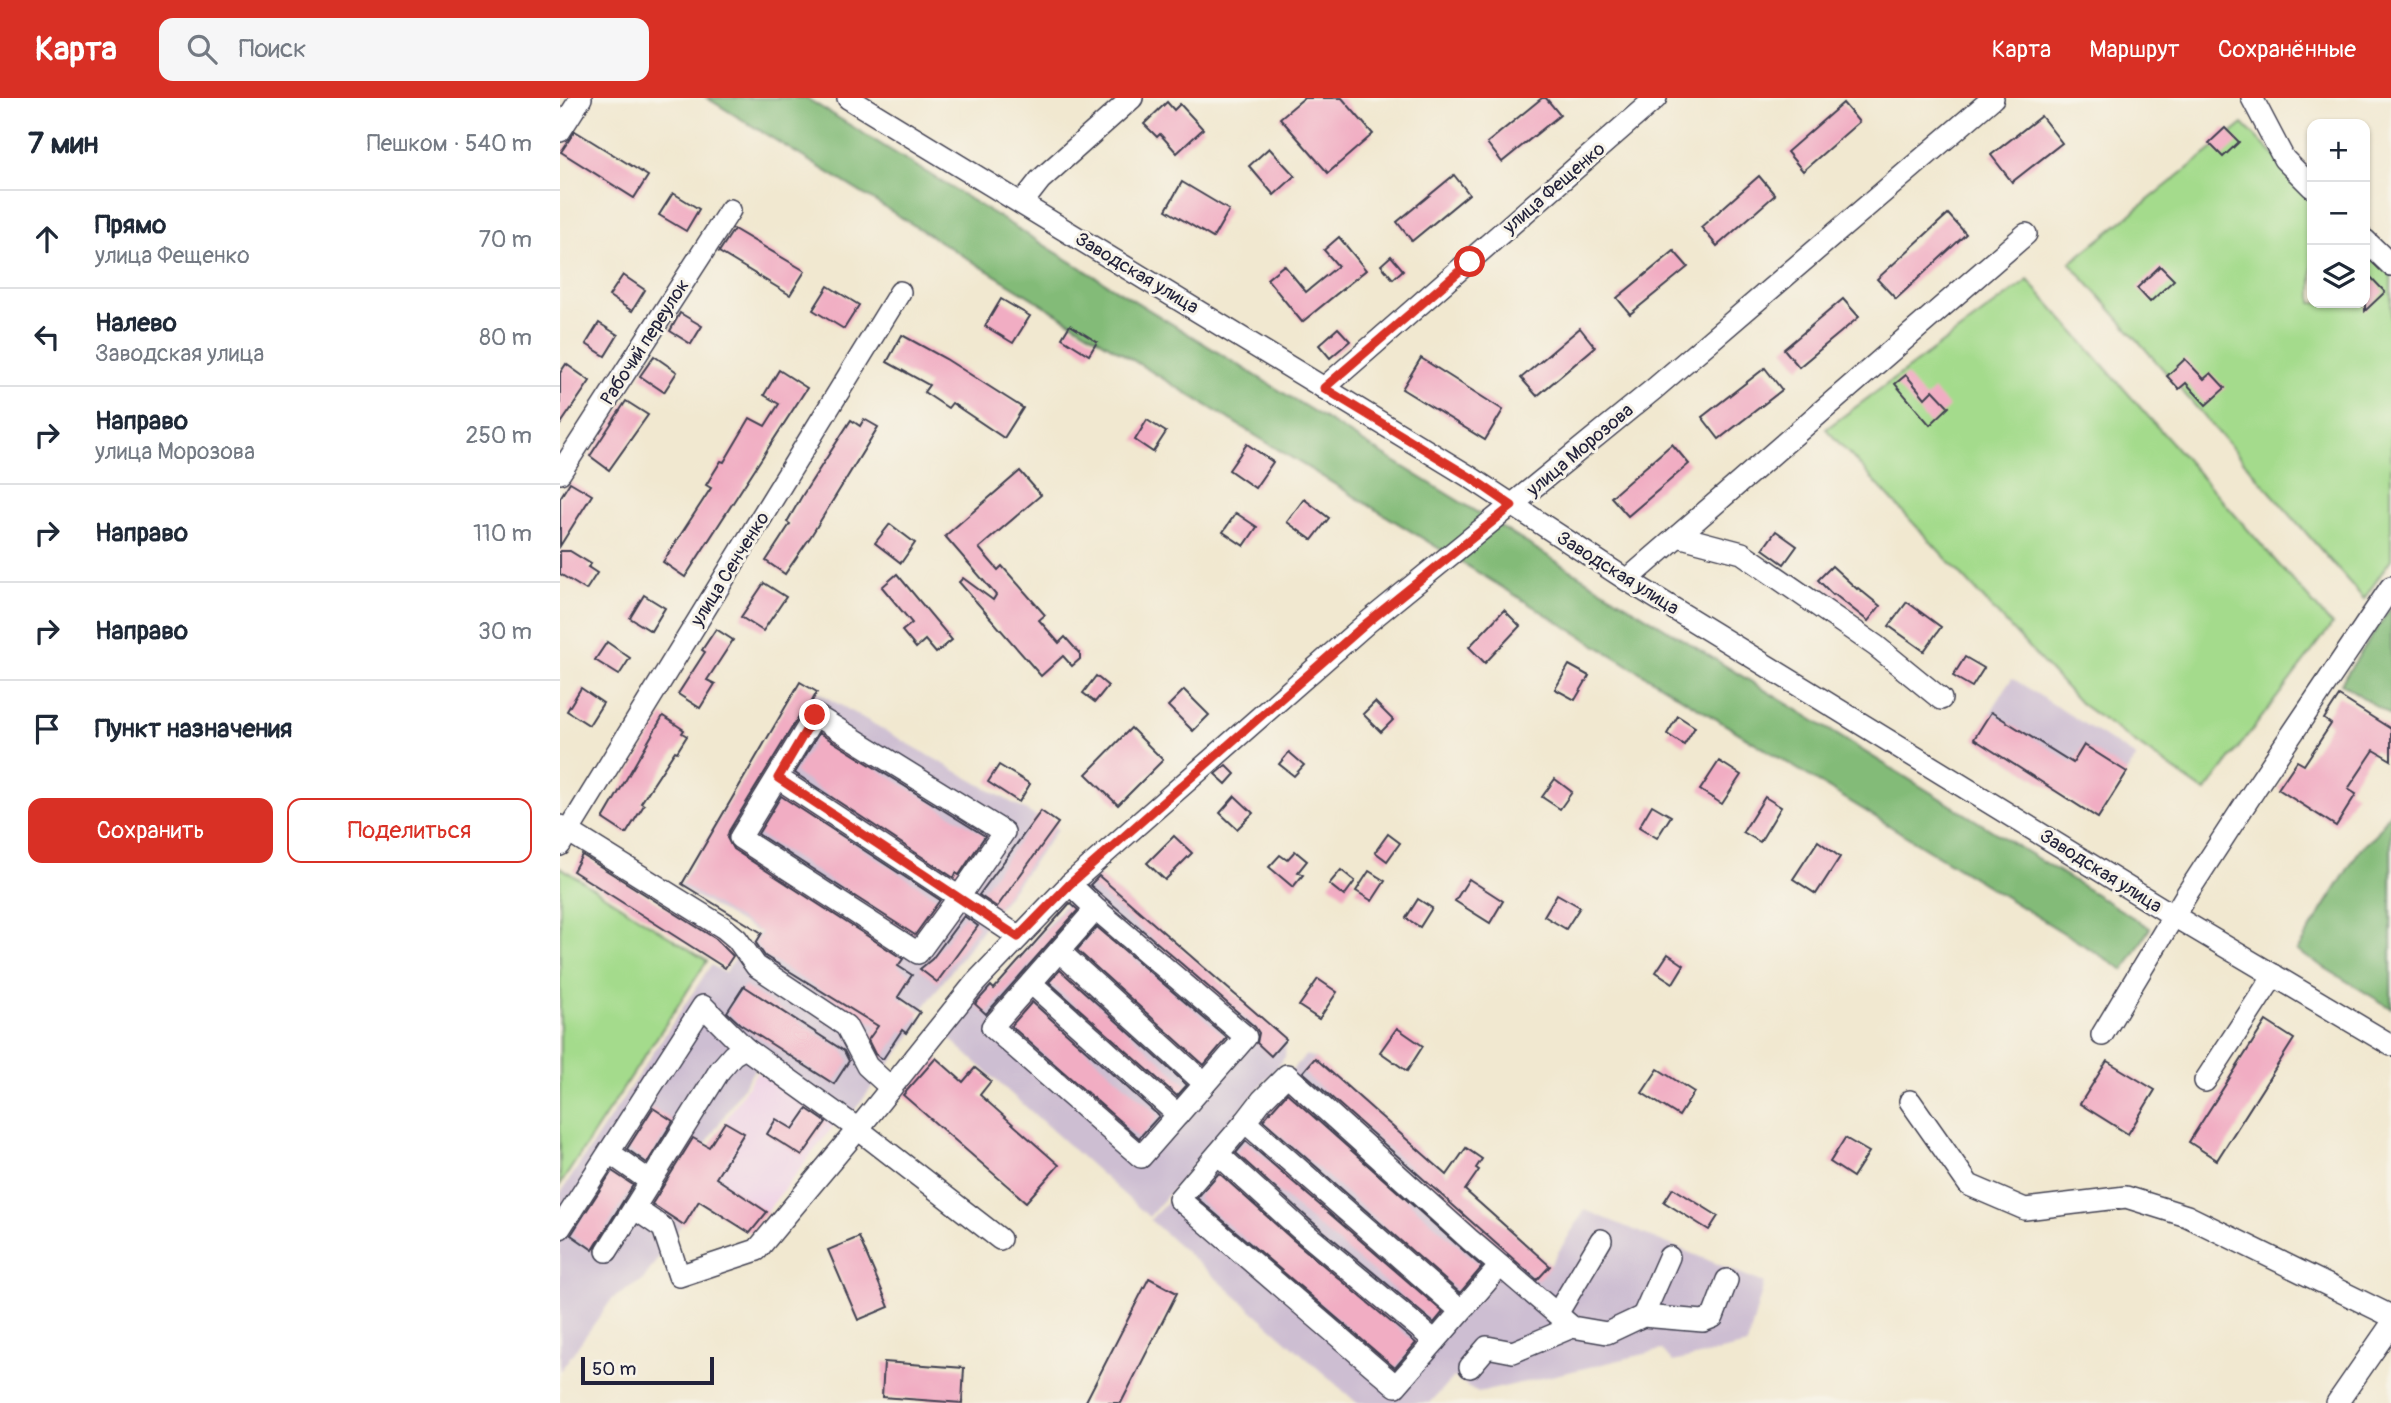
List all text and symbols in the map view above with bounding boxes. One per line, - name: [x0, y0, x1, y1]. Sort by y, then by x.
- search box: [159, 18, 649, 81]
- text: Карта: [35, 29, 117, 70]
- icon: search: [183, 30, 221, 68]
- text: Поиск: [239, 33, 307, 65]
- text: Карта: [1992, 35, 2051, 64]
- text: Маршрут: [2089, 35, 2180, 64]
- text: Сохранённые: [2218, 35, 2356, 64]
- map controls: [2307, 119, 2370, 308]
- button: +: [2307, 119, 2370, 182]
- text: 7 мин: [28, 125, 98, 162]
- text: Пешком · 540 m: [367, 129, 532, 158]
- street label: улица Фещенко: [1497, 137, 1610, 240]
- button: −: [2307, 182, 2370, 245]
- text: Прямо: [95, 209, 166, 241]
- icon: ahead: [28, 220, 66, 258]
- text: 70 m: [479, 225, 532, 254]
- street label: Заводская улица: [1071, 227, 1203, 319]
- text: улица Фещенко: [95, 241, 250, 270]
- button: layers: [2307, 245, 2370, 308]
- route start: [1454, 246, 1485, 277]
- street label: Рабочий переулок: [595, 274, 695, 410]
- text: Налево: [95, 307, 177, 339]
- icon: left: [28, 318, 66, 356]
- text: 80 m: [479, 323, 532, 352]
- text: Заводская улица: [95, 339, 264, 368]
- street label: улица Морозова: [1521, 398, 1638, 502]
- text: Направо: [95, 405, 188, 437]
- icon: right: [28, 416, 66, 454]
- text: 250 m: [466, 421, 532, 450]
- text: улица Морозова: [95, 437, 255, 466]
- street label: улица Сенченко: [685, 507, 775, 632]
- icon: right: [28, 514, 66, 552]
- text: Направо: [95, 517, 188, 549]
- text: 110 m: [473, 519, 532, 548]
- street label: Заводская улица: [1552, 526, 1684, 620]
- icon: right: [28, 612, 66, 650]
- text: Направо: [95, 615, 188, 647]
- text: 30 m: [478, 617, 532, 646]
- route end: [799, 699, 830, 730]
- icon: arrive: [28, 710, 66, 748]
- text: Пункт назначения: [95, 713, 292, 745]
- button: Сохранить: [28, 798, 273, 863]
- button: Поделиться: [287, 798, 532, 863]
- street label: Заводская улица: [2035, 824, 2167, 918]
- scale bar: [581, 1354, 714, 1386]
- text: 50 m: [592, 1357, 636, 1381]

